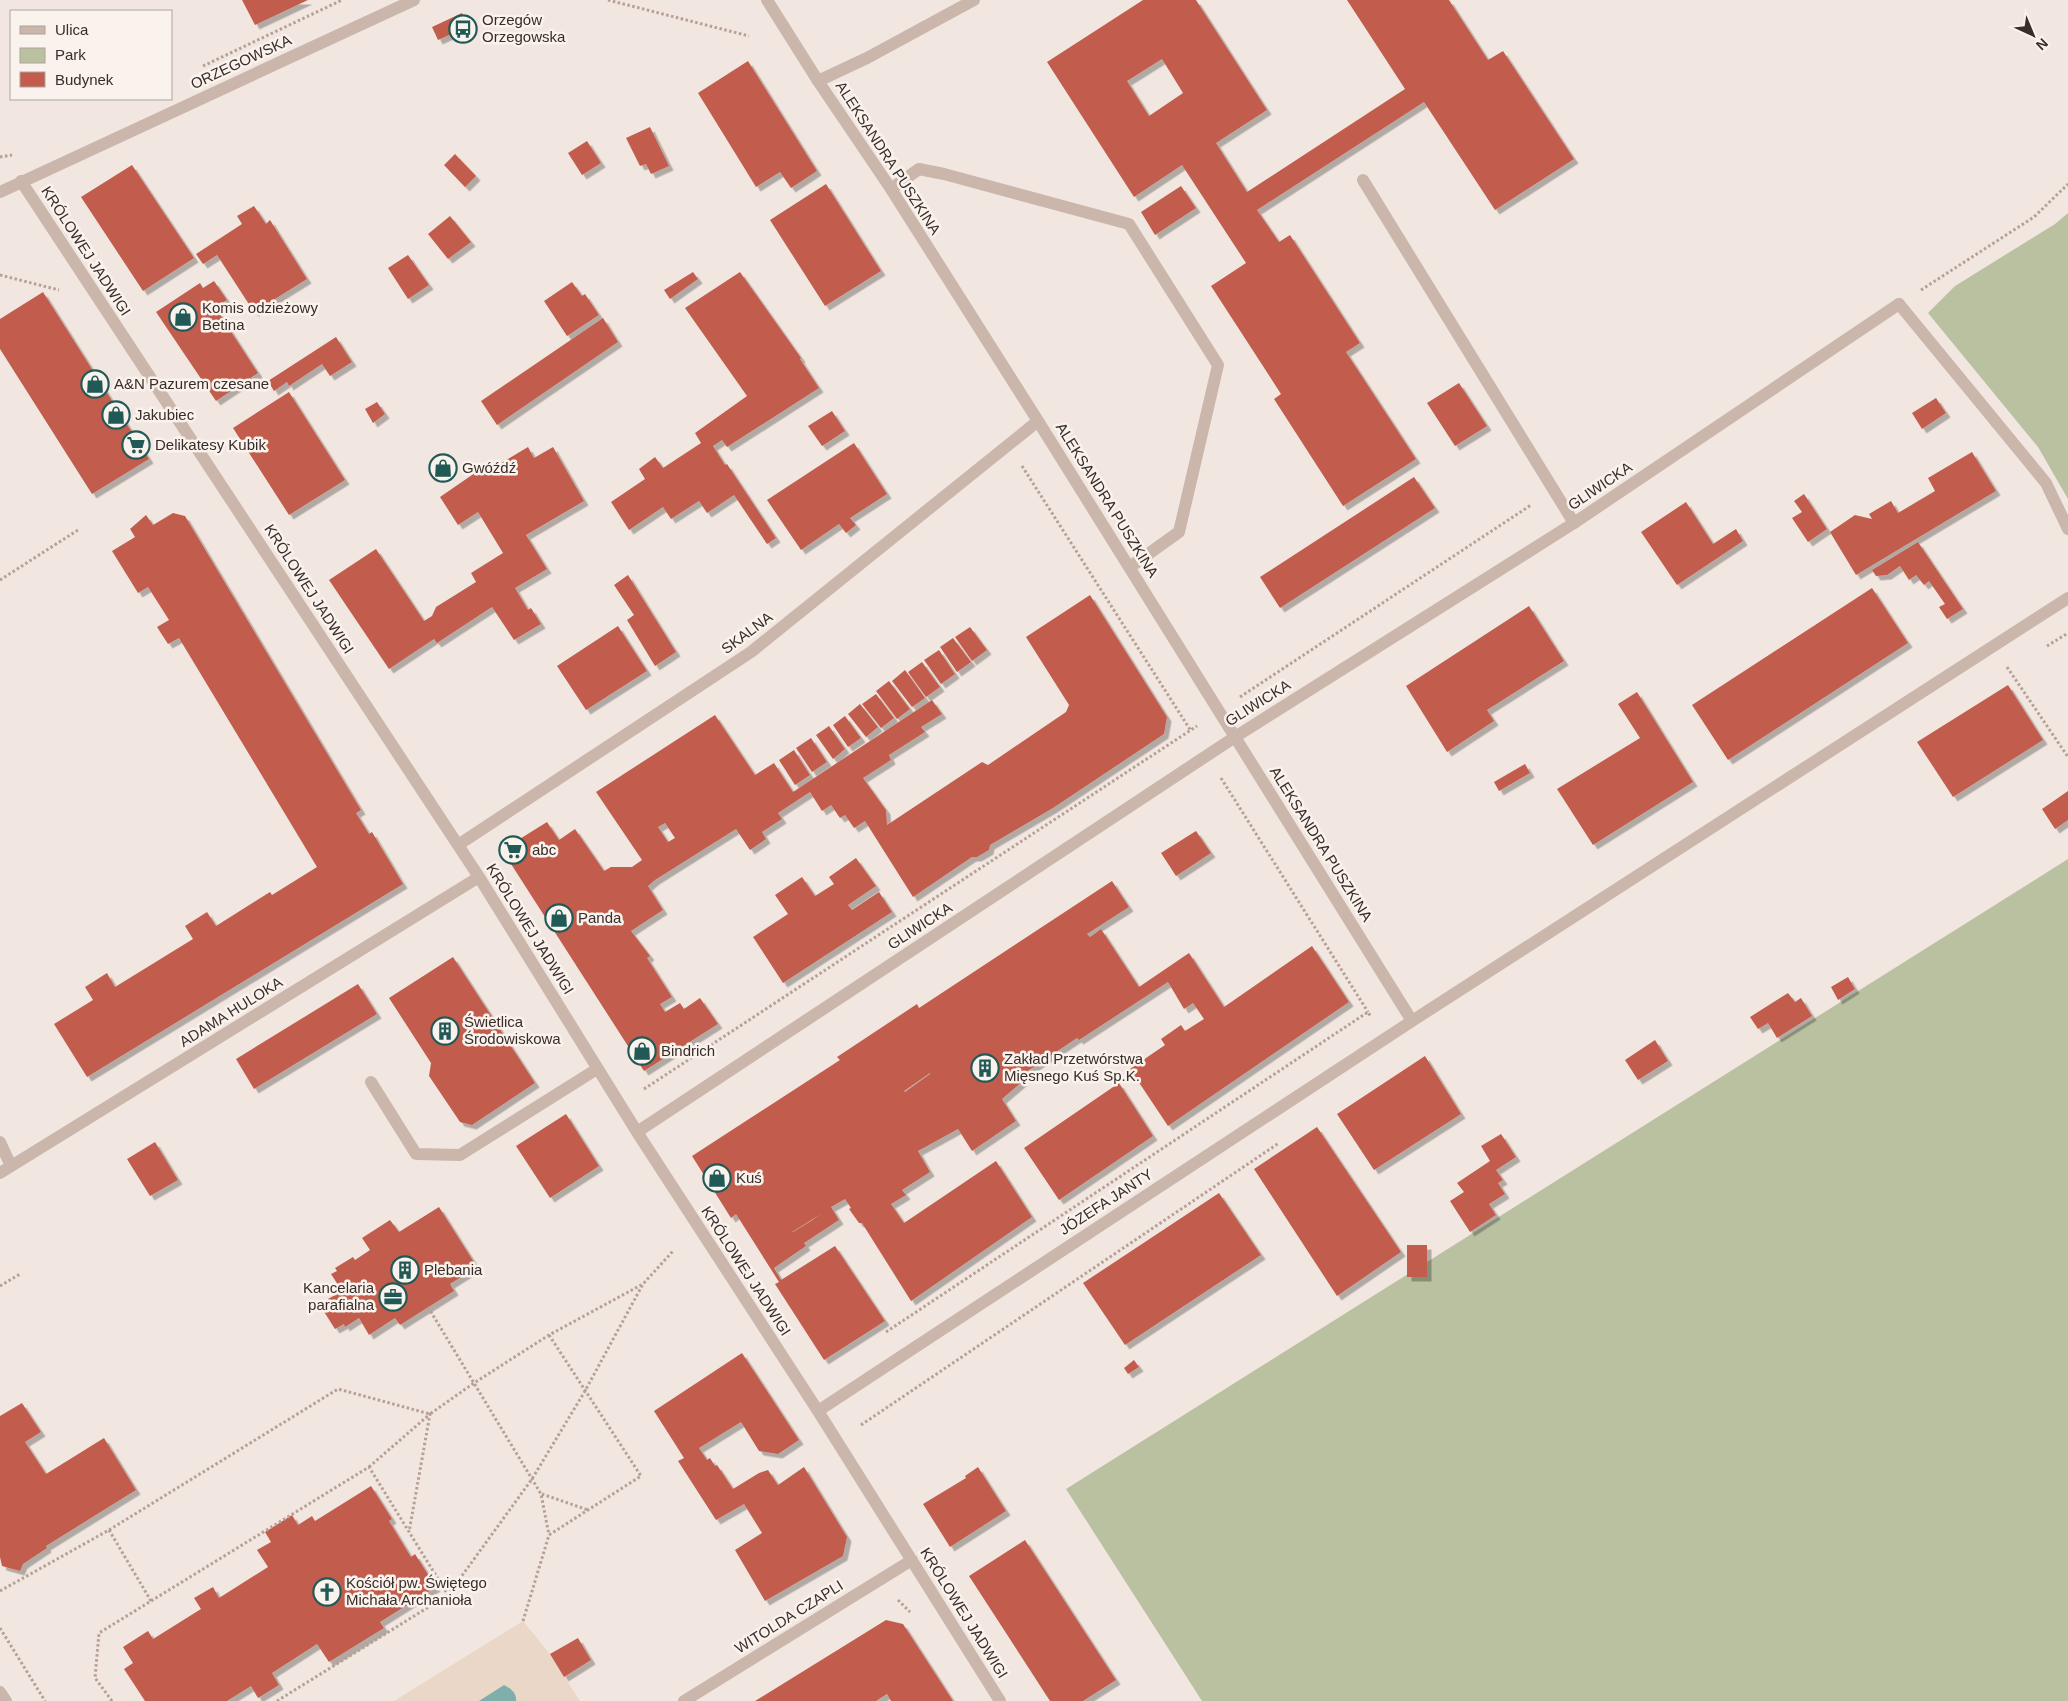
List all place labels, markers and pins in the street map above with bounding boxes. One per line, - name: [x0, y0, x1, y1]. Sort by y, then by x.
- place label: Orzegów Orzegowska: [482, 11, 566, 45]
- bus stop icon: Orzegów Orzegowska: [448, 14, 478, 44]
- place label: Komis odzieżowy Betina: [202, 299, 318, 333]
- shop icon: Komis odzieżowy Betina: [168, 302, 198, 332]
- shop icon: A&N Pazurem czesane: [80, 369, 110, 399]
- place label: A&N Pazurem czesane: [114, 375, 269, 392]
- shop icon: Jakubiec: [101, 400, 131, 430]
- place label: Jakubiec: [135, 406, 195, 423]
- supermarket icon: Delikatesy Kubik: [121, 430, 151, 460]
- place label: Delikatesy Kubik: [155, 436, 266, 453]
- shop icon: Gwóźdź: [428, 453, 458, 483]
- place label: Gwóźdź: [462, 459, 516, 476]
- supermarket icon: abc: [498, 835, 528, 865]
- place label: abc: [532, 841, 557, 858]
- shop icon: Panda: [544, 903, 574, 933]
- place label: Panda: [578, 909, 622, 926]
- place label: Świetlica Środowiskowa: [464, 1013, 561, 1047]
- building icon: Świetlica Środowiskowa: [430, 1016, 460, 1046]
- shop icon: Bindrich: [627, 1036, 657, 1066]
- place label: Bindrich: [661, 1042, 715, 1059]
- place label: Zakład Przetwórstwa Mięsnego Kuś Sp.K.: [1004, 1050, 1144, 1084]
- building icon: Zakład Przetwórstwa Mięsnego Kuś Sp.K.: [970, 1053, 1000, 1083]
- shop icon: Kuś: [702, 1163, 732, 1193]
- place label: Kuś: [736, 1169, 762, 1186]
- building icon: Plebania: [390, 1255, 420, 1285]
- place label: Plebania: [424, 1261, 483, 1278]
- place label: Kancelaria parafialna: [303, 1279, 375, 1313]
- office icon: Kancelaria parafialna: [378, 1282, 408, 1312]
- place label: Kościół pw. Świętego Michała Archanioła: [346, 1574, 487, 1608]
- church icon: Kościół pw. Świętego Michała Archanioła: [312, 1577, 342, 1607]

